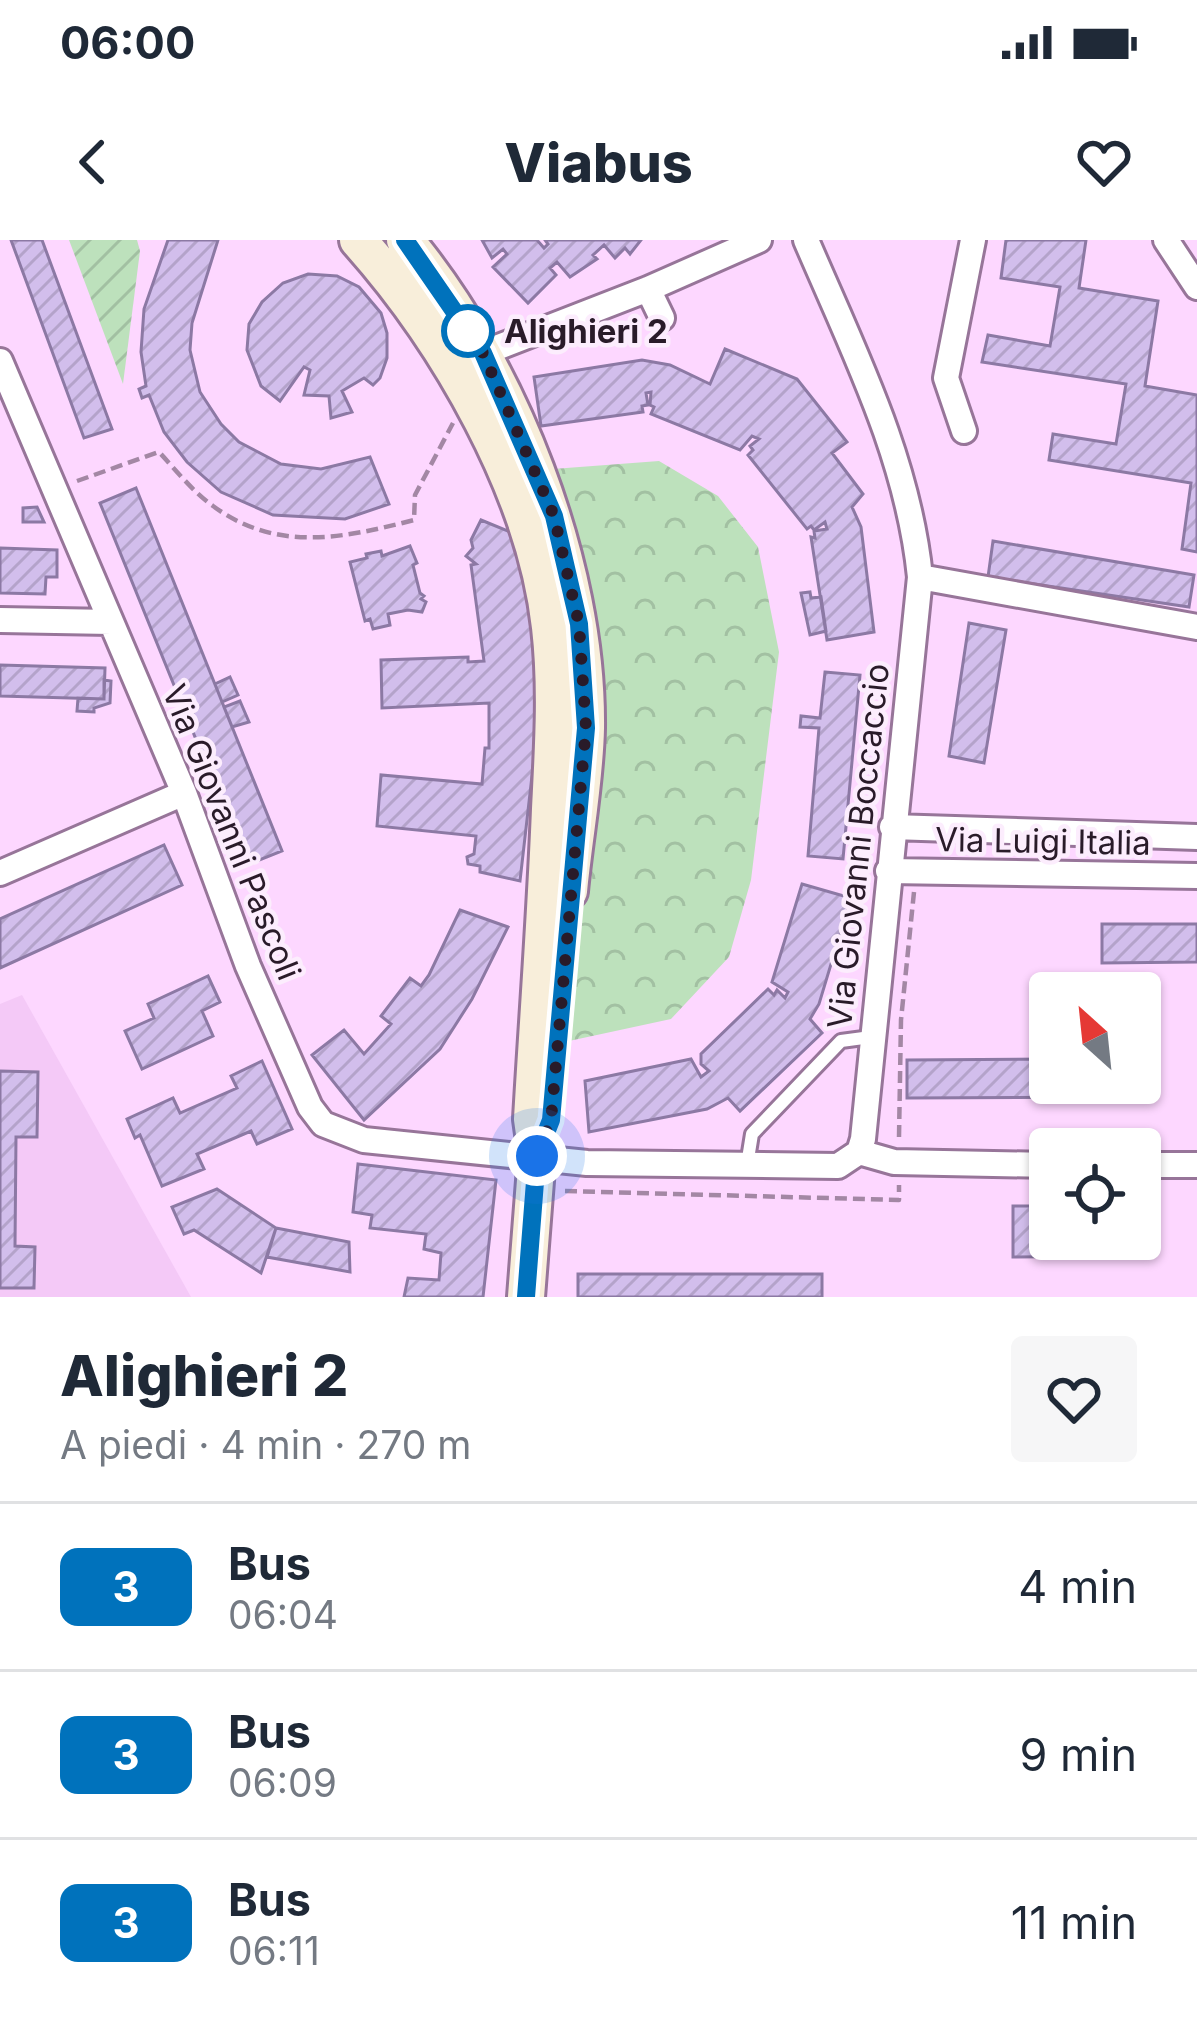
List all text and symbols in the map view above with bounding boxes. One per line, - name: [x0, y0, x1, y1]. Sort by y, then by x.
- text: 06:00: [60, 15, 195, 70]
- icon: back: [60, 129, 126, 195]
- icon: heart: [1071, 129, 1137, 195]
- text: Viabus: [504, 130, 693, 195]
- marker: Alighieri 2: [443, 306, 493, 356]
- place label: Alighieri 2: [504, 311, 668, 351]
- street label: Via Giovanni Boccaccio: [819, 661, 897, 1031]
- street label: Via Giovanni Pascoli: [154, 678, 310, 986]
- street label: Via Luigi Italia: [935, 819, 1151, 863]
- north arrow: [1029, 972, 1161, 1104]
- map controls: [1029, 972, 1161, 1260]
- your location: [507, 1126, 567, 1186]
- button: locate: [1029, 1128, 1161, 1260]
- button: heart: [1011, 1336, 1137, 1462]
- text: Alighieri 2: [60, 1341, 348, 1410]
- text: A piedi · 4 min · 270 m: [60, 1421, 471, 1468]
- text: Bus: [228, 1536, 311, 1591]
- text: 4 min: [1018, 1559, 1137, 1614]
- text: 3: [112, 1561, 140, 1612]
- text: 06:04: [228, 1591, 338, 1638]
- text: Bus: [228, 1704, 311, 1759]
- text: 9 min: [1020, 1727, 1137, 1782]
- text: 3: [112, 1729, 140, 1780]
- text: 06:09: [228, 1759, 337, 1806]
- text: Bus: [228, 1872, 311, 1927]
- text: 11 min: [1011, 1895, 1137, 1950]
- text: 3: [112, 1897, 140, 1948]
- text: 06:11: [228, 1927, 320, 1974]

